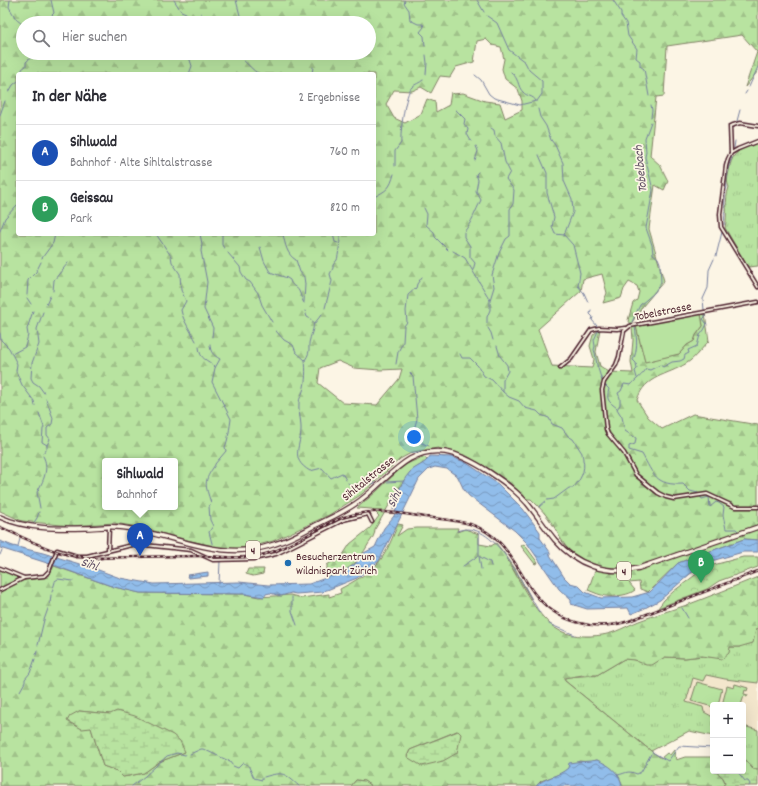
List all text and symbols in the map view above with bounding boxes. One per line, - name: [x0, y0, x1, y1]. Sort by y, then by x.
- search box: [16, 16, 376, 60]
- icon: search: [30, 27, 52, 49]
- text: Hier suchen: [62, 27, 127, 49]
- text: In der Nähe: [32, 86, 107, 110]
- text: 2 Ergebnisse: [299, 89, 360, 108]
- text: Sihlwald: [70, 132, 117, 154]
- text: A: [41, 143, 49, 162]
- text: 760 m: [330, 143, 360, 162]
- water label: Tobelbach: [629, 143, 653, 193]
- text: Bahnhof · Alte Sihltalstrasse: [70, 154, 212, 173]
- text: Geissau: [70, 188, 113, 210]
- text: B: [42, 199, 48, 218]
- text: 820 m: [330, 199, 360, 218]
- text: Park: [70, 210, 92, 229]
- street label: Tobelstrasse: [634, 299, 693, 326]
- your location: [404, 427, 424, 447]
- street label: Sihltalstrasse: [339, 452, 397, 504]
- popup: [102, 458, 178, 510]
- text: Sihlwald: [116, 464, 164, 486]
- text: Bahnhof: [116, 486, 157, 505]
- water label: Sihl: [382, 487, 404, 509]
- pin: A: [127, 523, 153, 556]
- road number: 4: [246, 541, 260, 559]
- place label: Besucherzentrum Wildnispark Zürich: [296, 549, 377, 580]
- pin: B: [688, 550, 714, 583]
- water label: Sihl: [78, 554, 101, 577]
- marker: Besucherzentrum Wildnispark Zürich: [283, 558, 293, 568]
- road number: 4: [617, 562, 631, 580]
- map controls: [710, 702, 746, 774]
- button: +: [710, 702, 746, 738]
- button: −: [710, 738, 746, 774]

